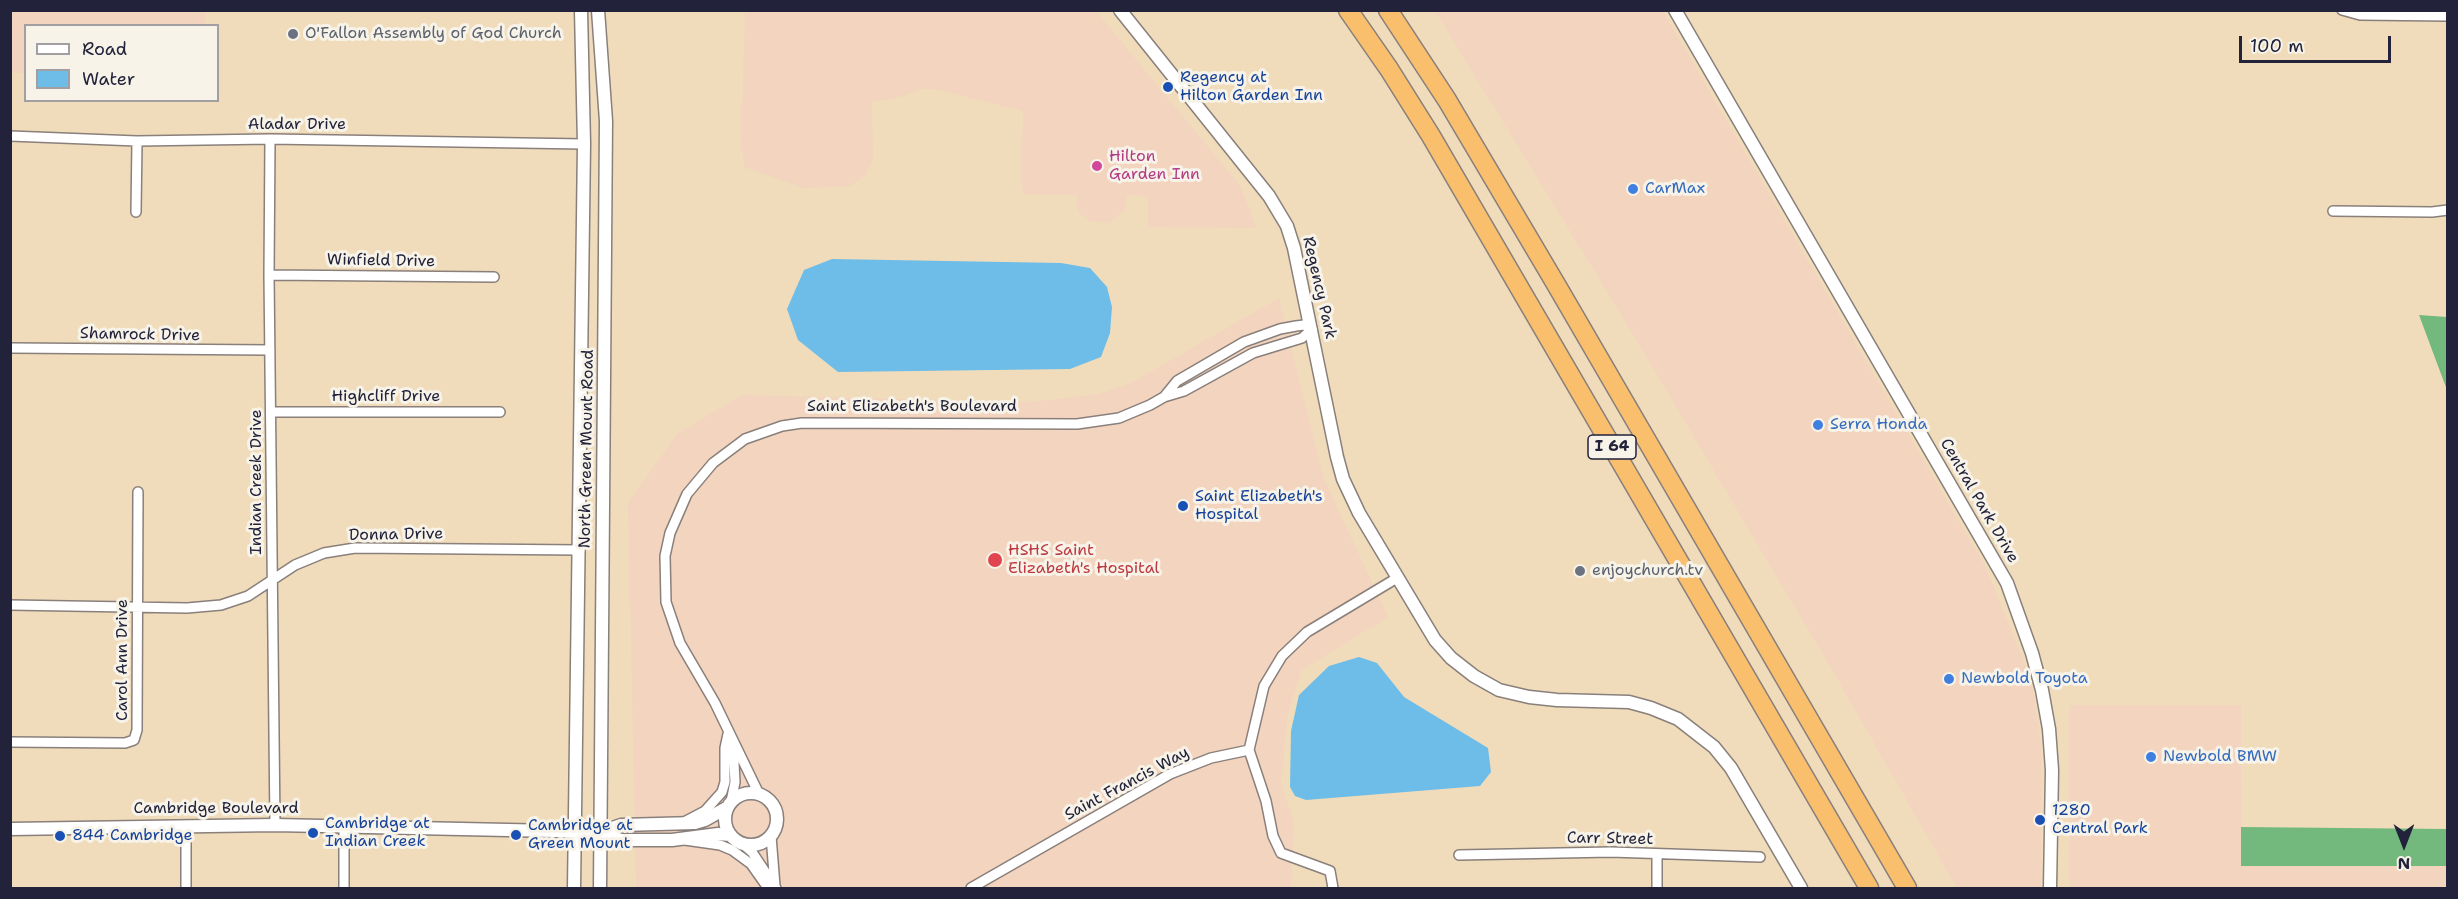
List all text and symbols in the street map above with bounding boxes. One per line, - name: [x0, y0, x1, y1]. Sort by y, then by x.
- legend: [24, 24, 219, 102]
- place label: O'Fallon Assembly of God Church: [305, 24, 562, 44]
- scale bar: [2242, 24, 2394, 62]
- marker: O'Fallon Assembly of God Church: [286, 27, 300, 41]
- text: 100 m: [2250, 34, 2304, 58]
- text: Road: [82, 37, 127, 61]
- text: Water: [82, 67, 135, 91]
- place label: Regency at Hilton Garden Inn: [1180, 68, 1323, 106]
- marker: Regency at Hilton Garden Inn: [1161, 80, 1175, 94]
- street label: Aladar Drive: [248, 115, 346, 135]
- place label: Hilton Garden Inn: [1109, 147, 1200, 185]
- marker: Hilton Garden Inn: [1090, 159, 1104, 173]
- place label: CarMax: [1645, 179, 1705, 199]
- marker: CarMax: [1626, 182, 1640, 196]
- street label: Regency Park: [1298, 235, 1340, 341]
- street label: Winfield Drive: [327, 250, 435, 272]
- street label: Shamrock Drive: [80, 324, 200, 346]
- street label: North Green Mount Road: [576, 349, 598, 549]
- street label: Highcliff Drive: [332, 387, 440, 407]
- street label: Saint Elizabeth's Boulevard: [807, 397, 1017, 417]
- street label: Indian Creek Drive: [247, 409, 267, 555]
- place label: Serra Honda: [1830, 415, 1927, 435]
- marker: Serra Honda: [1811, 418, 1825, 432]
- road number: I 64: [1588, 435, 1636, 459]
- street label: Central Park Drive: [1936, 435, 2022, 567]
- place label: Saint Elizabeth's Hospital: [1195, 487, 1323, 525]
- marker: Saint Elizabeth's Hospital: [1176, 499, 1190, 513]
- street label: Donna Drive: [349, 525, 443, 545]
- place label: HSHS Saint Elizabeth's Hospital: [1008, 541, 1159, 579]
- marker: HSHS Saint Elizabeth's Hospital: [986, 551, 1004, 569]
- place label: enjoychurch.tv: [1592, 561, 1703, 581]
- marker: enjoychurch.tv: [1573, 564, 1587, 578]
- street label: Carol Ann Drive: [113, 599, 133, 721]
- place label: Newbold Toyota: [1961, 669, 2088, 689]
- marker: Newbold Toyota: [1942, 672, 1956, 686]
- street label: Saint Francis Way: [1061, 743, 1193, 825]
- place label: Newbold BMW: [2163, 747, 2277, 767]
- marker: Newbold BMW: [2144, 750, 2158, 764]
- street label: Cambridge Boulevard: [133, 799, 299, 819]
- place label: 1280 Central Park: [2052, 801, 2148, 839]
- marker: 1280 Central Park: [2033, 813, 2047, 827]
- place label: Cambridge at Indian Creek: [325, 814, 430, 852]
- north arrow: [2374, 815, 2434, 875]
- place label: Cambridge at Green Mount: [528, 816, 633, 854]
- place label: 844 Cambridge: [72, 826, 193, 846]
- marker: Cambridge at Indian Creek: [306, 826, 320, 840]
- marker: Cambridge at Green Mount: [509, 828, 523, 842]
- marker: 844 Cambridge: [53, 829, 67, 843]
- street label: Carr Street: [1567, 829, 1653, 849]
- text: N: [2398, 853, 2410, 874]

